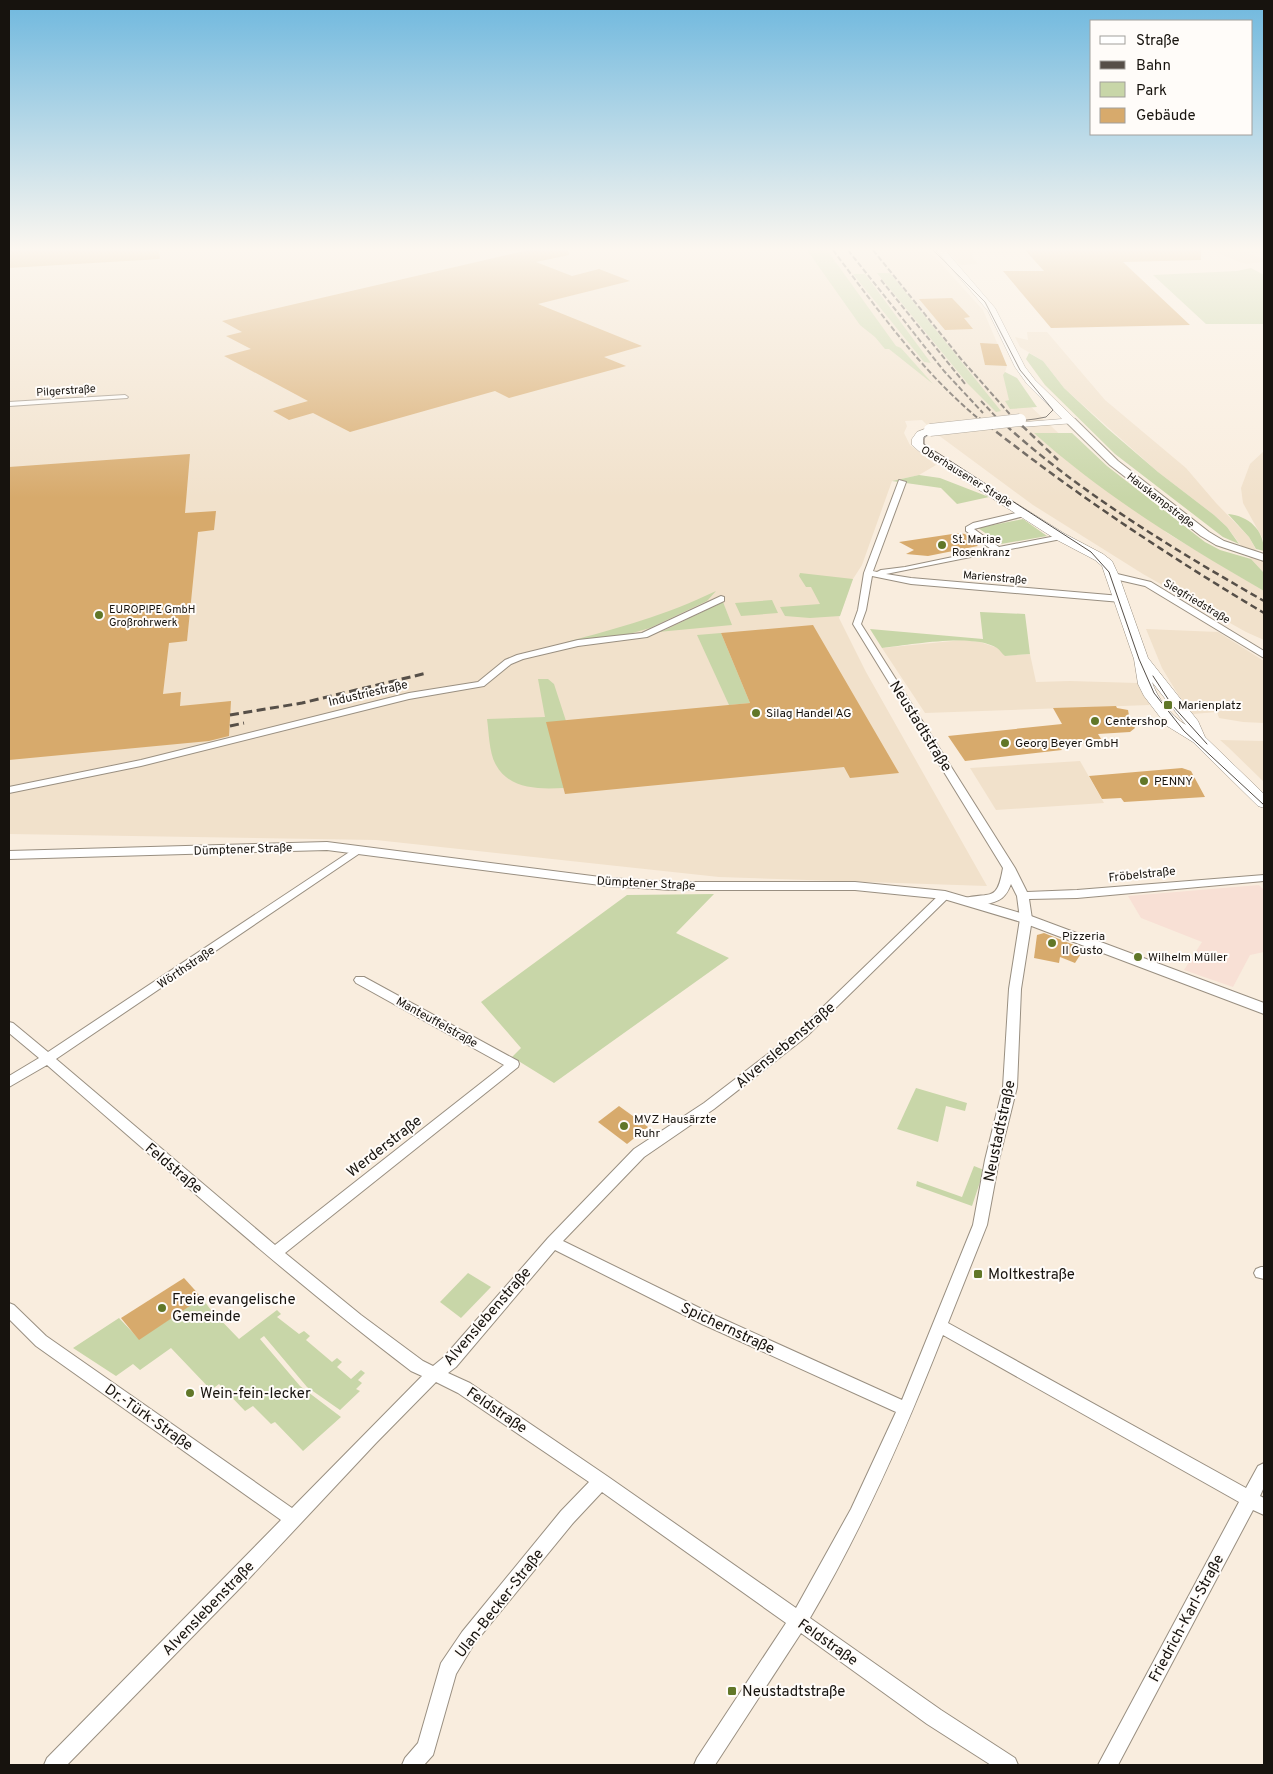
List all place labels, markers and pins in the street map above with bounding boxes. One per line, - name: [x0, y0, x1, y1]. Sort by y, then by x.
- place label: St. Mariae Rosenkranz: [952, 533, 1010, 560]
- marker: St. Mariae Rosenkranz: [936, 539, 948, 551]
- place label: EUROPIPE GmbH Großrohrwerk: [109, 603, 195, 630]
- marker: EUROPIPE GmbH Großrohrwerk: [93, 609, 105, 621]
- place label: Marienplatz: [1178, 698, 1241, 714]
- marker: Marienplatz: [1162, 699, 1174, 711]
- place label: Silag Handel AG: [766, 706, 851, 722]
- marker: Silag Handel AG: [750, 707, 762, 719]
- place label: Centershop: [1105, 714, 1168, 730]
- marker: Centershop: [1089, 715, 1101, 727]
- place label: Georg Beyer GmbH: [1015, 736, 1119, 752]
- marker: Georg Beyer GmbH: [999, 737, 1011, 749]
- place label: PENNY: [1154, 774, 1193, 790]
- marker: PENNY: [1138, 775, 1150, 787]
- place label: Pizzeria Il Gusto: [1062, 929, 1105, 959]
- marker: Pizzeria Il Gusto: [1046, 937, 1058, 949]
- place label: Wilhelm Müller: [1148, 950, 1228, 966]
- marker: Wilhelm Müller: [1132, 951, 1144, 963]
- place label: MVZ Hausärzte Ruhr: [634, 1112, 716, 1142]
- marker: MVZ Hausärzte Ruhr: [618, 1120, 630, 1132]
- place label: Moltkestraße: [988, 1266, 1075, 1285]
- marker: Moltkestraße: [972, 1268, 984, 1280]
- place label: Freie evangelische Gemeinde: [172, 1291, 295, 1327]
- marker: Freie evangelische Gemeinde: [156, 1302, 168, 1314]
- place label: Wein-fein-lecker: [200, 1385, 311, 1404]
- marker: Wein-fein-lecker: [184, 1387, 196, 1399]
- place label: Neustadtstraße: [742, 1683, 845, 1702]
- marker: Neustadtstraße: [726, 1685, 738, 1697]

